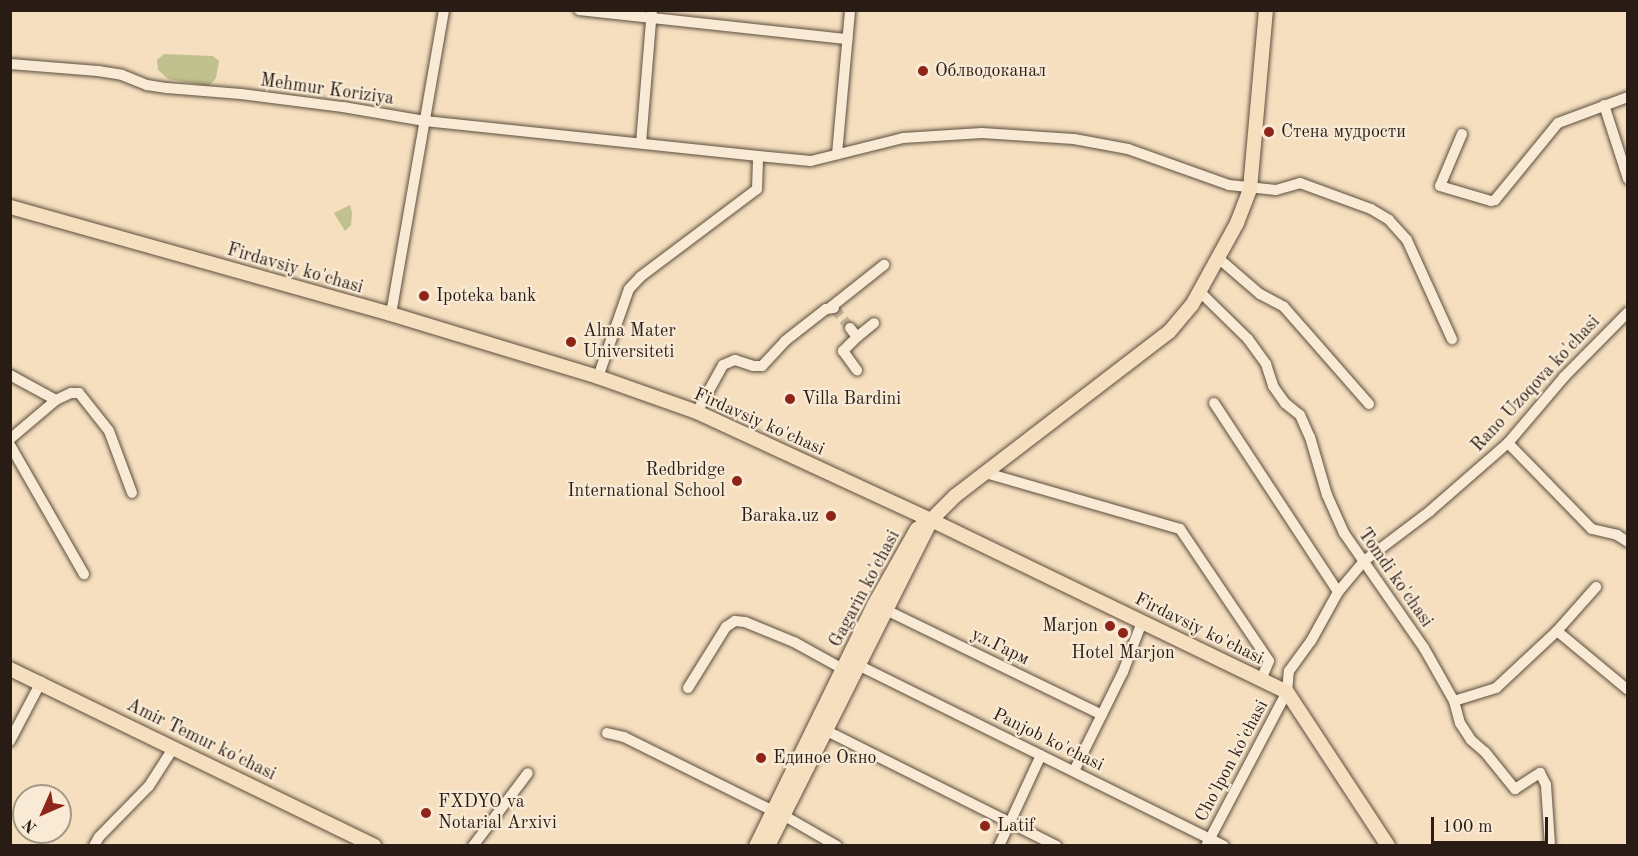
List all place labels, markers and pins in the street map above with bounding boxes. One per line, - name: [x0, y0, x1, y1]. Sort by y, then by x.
- place label: Облводоканал: [935, 60, 1046, 82]
- marker: Облводоканал: [916, 64, 930, 78]
- place label: Стена мудрости: [1281, 121, 1406, 143]
- marker: Стена мудрости: [1262, 125, 1276, 139]
- place label: Ipoteka bank: [436, 285, 536, 307]
- marker: Ipoteka bank: [417, 289, 431, 303]
- place label: Alma Mater Universiteti: [583, 321, 676, 364]
- marker: Alma Mater Universiteti: [564, 335, 578, 349]
- place label: Villa Bardini: [802, 388, 901, 410]
- marker: Villa Bardini: [783, 392, 797, 406]
- place label: Redbridge International School: [568, 460, 725, 502]
- marker: Redbridge International School: [730, 474, 744, 488]
- place label: Baraka.uz: [741, 505, 819, 527]
- marker: Baraka.uz: [824, 509, 838, 523]
- place label: Marjon: [1042, 615, 1098, 637]
- marker: Marjon: [1103, 619, 1117, 633]
- marker: Hotel Marjon: [1116, 626, 1130, 640]
- place label: Hotel Marjon: [1071, 642, 1175, 664]
- place label: Единое Окно: [773, 747, 876, 769]
- marker: Единое Окно: [754, 751, 768, 765]
- place label: FXDYO va Notarial Arxivi: [438, 792, 557, 834]
- marker: FXDYO va Notarial Arxivi: [419, 806, 433, 820]
- place label: Latif: [997, 815, 1035, 837]
- marker: Latif: [978, 819, 992, 833]

